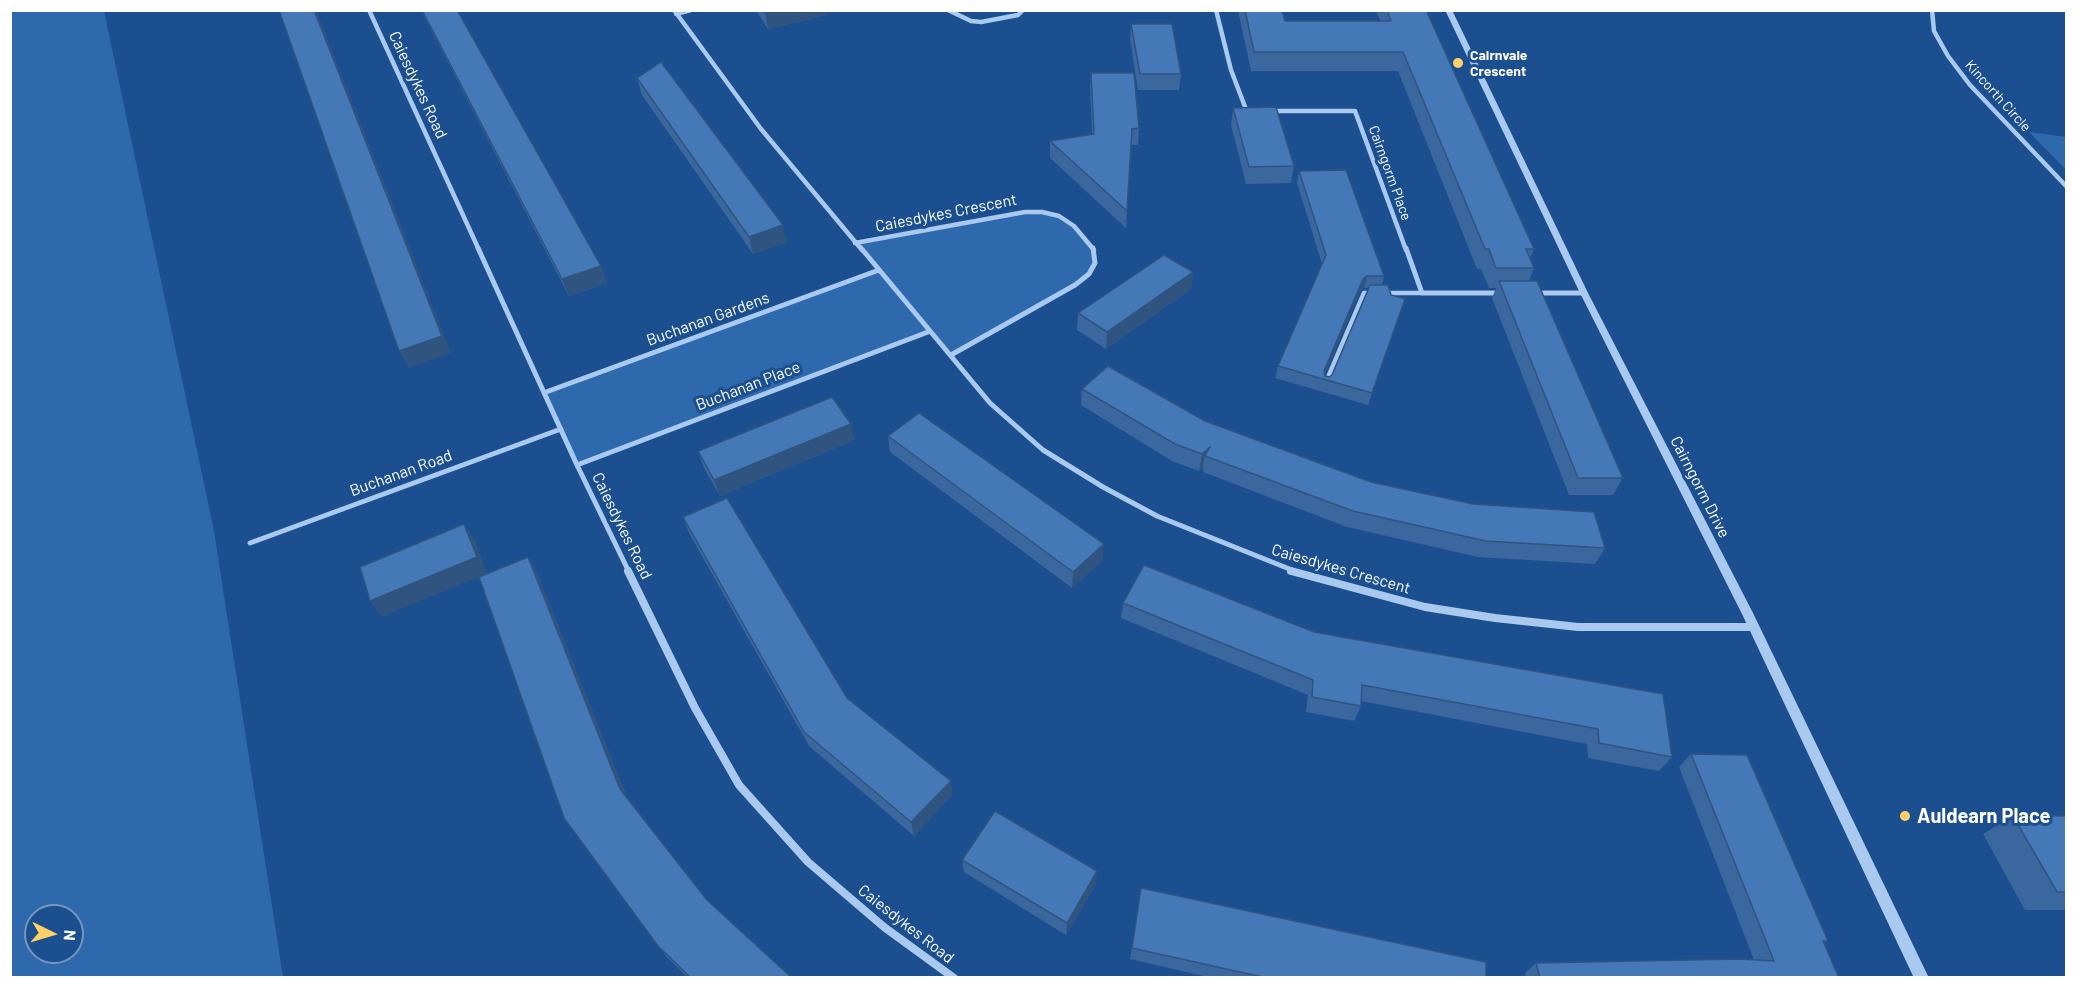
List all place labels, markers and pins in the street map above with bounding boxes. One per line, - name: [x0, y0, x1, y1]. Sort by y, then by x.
- place label: Cairnvale Crescent: [1470, 47, 1527, 80]
- marker: Cairnvale Crescent: [1451, 56, 1465, 70]
- place label: Auldearn Place: [1917, 804, 2050, 828]
- marker: Auldearn Place: [1898, 809, 1912, 823]

